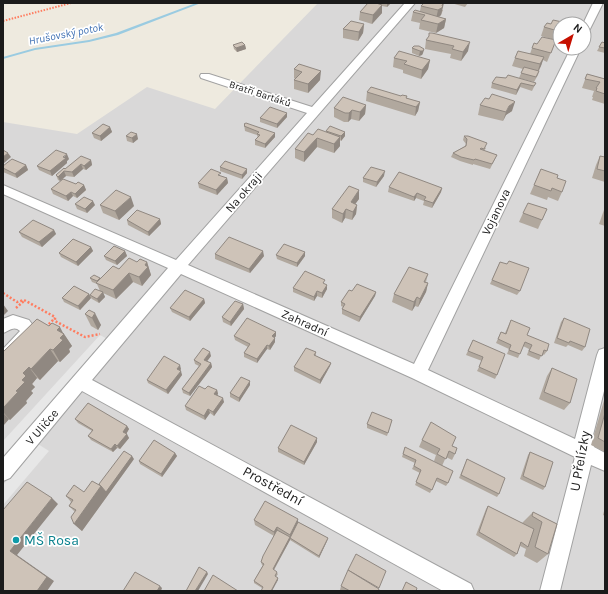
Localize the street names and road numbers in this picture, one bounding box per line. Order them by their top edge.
street label: Bratří Bartáků [228,78,292,110]
street label: Na okraji [223,169,265,215]
street label: Vojanova [479,187,513,237]
street label: Zahradní [279,306,331,340]
street label: V Uličce [23,406,61,448]
street label: U Přelízky [566,429,594,493]
street label: Prostřední [240,463,307,510]

